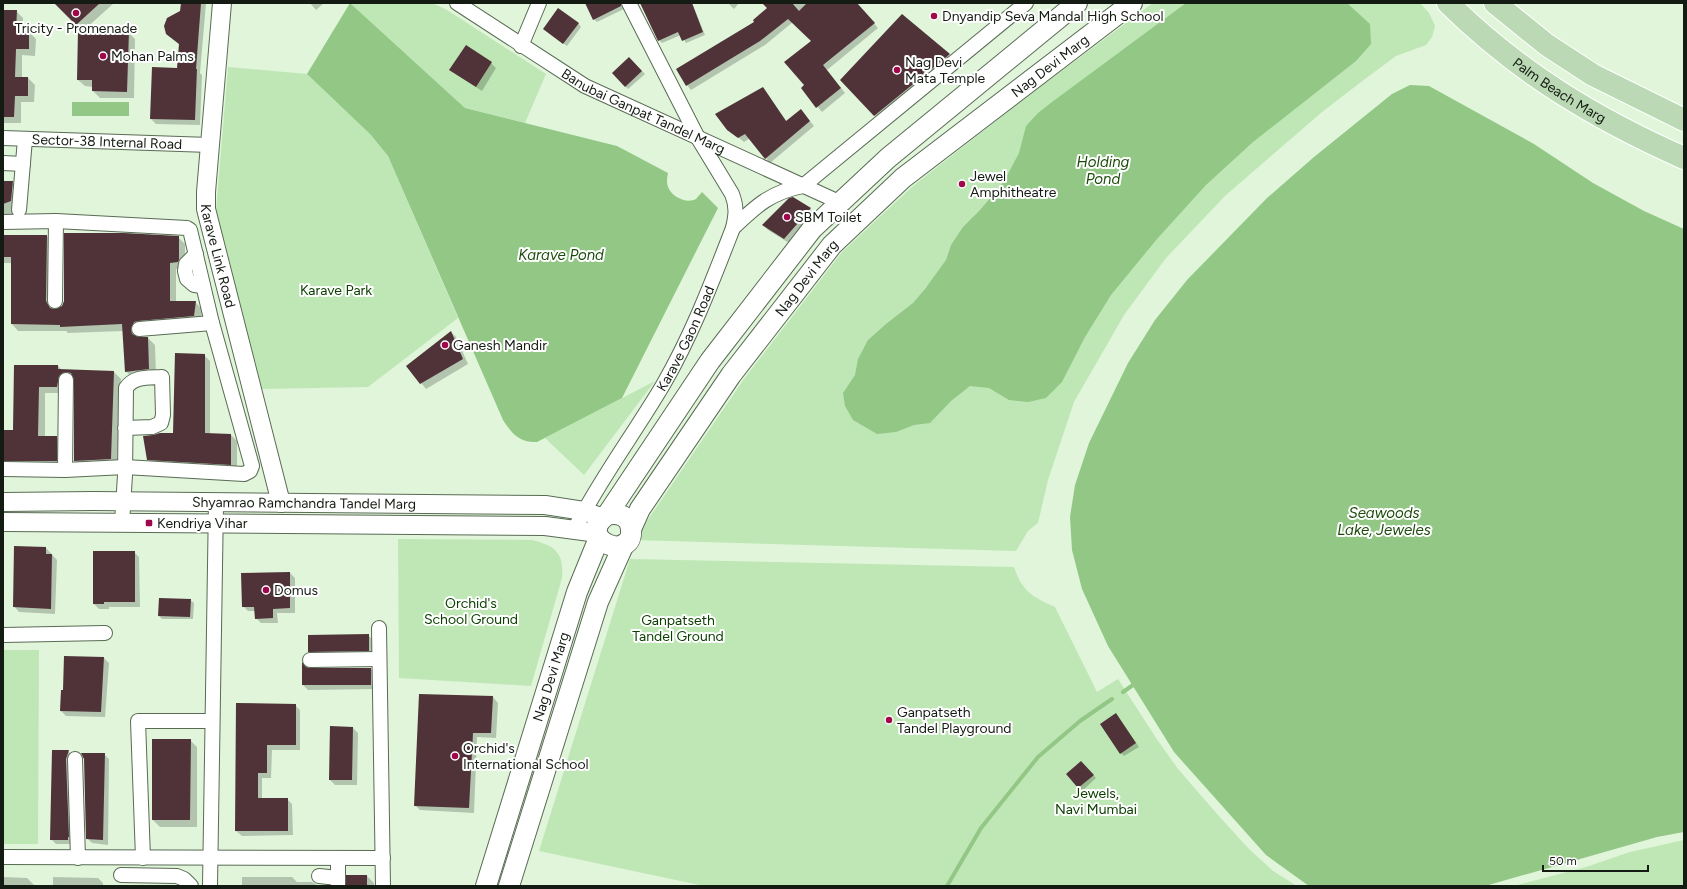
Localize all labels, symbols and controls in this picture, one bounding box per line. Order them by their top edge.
marker: Tricity - Promenade [71,8,81,18]
place label: Dnyandip Seva Mandal High School [942,8,1164,25]
marker: Dnyandip Seva Mandal High School [929,11,939,21]
place label: Tricity - Promenade [15,20,138,37]
street label: Nag Devi Marg [1008,31,1092,101]
place label: Mohan Palms [111,48,194,65]
marker: Mohan Palms [98,51,108,61]
place label: Nag Devi Mata Temple [905,54,986,87]
street label: Palm Beach Marg [1509,54,1609,127]
street label: Banubai Ganpat Tandel Marg [558,65,728,158]
marker: Nag Devi Mata Temple [892,65,902,75]
street label: Sector-38 Internal Road [31,131,182,153]
water label: Holding Pond [1077,153,1130,188]
place label: Jewel Amphitheatre [970,168,1057,201]
marker: Jewel Amphitheatre [957,179,967,189]
street label: Karave Link Road [197,204,239,310]
place label: SBM Toilet [795,209,862,226]
marker: SBM Toilet [782,212,792,222]
street label: Nag Devi Marg [772,236,842,320]
water label: Karave Pond [518,246,604,264]
park label: Karave Park [300,282,372,299]
street label: Karave Gaon Road [653,283,718,395]
place label: Ganesh Mandir [453,337,547,354]
marker: Ganesh Mandir [440,340,450,350]
street label: Shyamrao Ramchandra Tandel Marg [192,494,416,513]
water label: Seawoods Lake, Jeweles [1337,504,1431,539]
place label: Kendriya Vihar [157,515,248,532]
marker: Kendriya Vihar [144,518,154,528]
place label: Domus [274,582,318,599]
marker: Domus [261,585,271,595]
park label: Orchid's School Ground [424,595,518,628]
park label: Ganpatseth Tandel Ground [632,612,724,645]
street label: Nag Devi Marg [529,630,573,724]
place label: Ganpatseth Tandel Playground [897,704,1012,737]
marker: Ganpatseth Tandel Playground [884,715,894,725]
place label: Orchid's International School [463,740,589,773]
marker: Orchid's International School [450,751,460,761]
park label: Jewels, Navi Mumbai [1055,785,1137,818]
scale bar [1543,847,1648,873]
text: 50 m [1549,854,1577,868]

